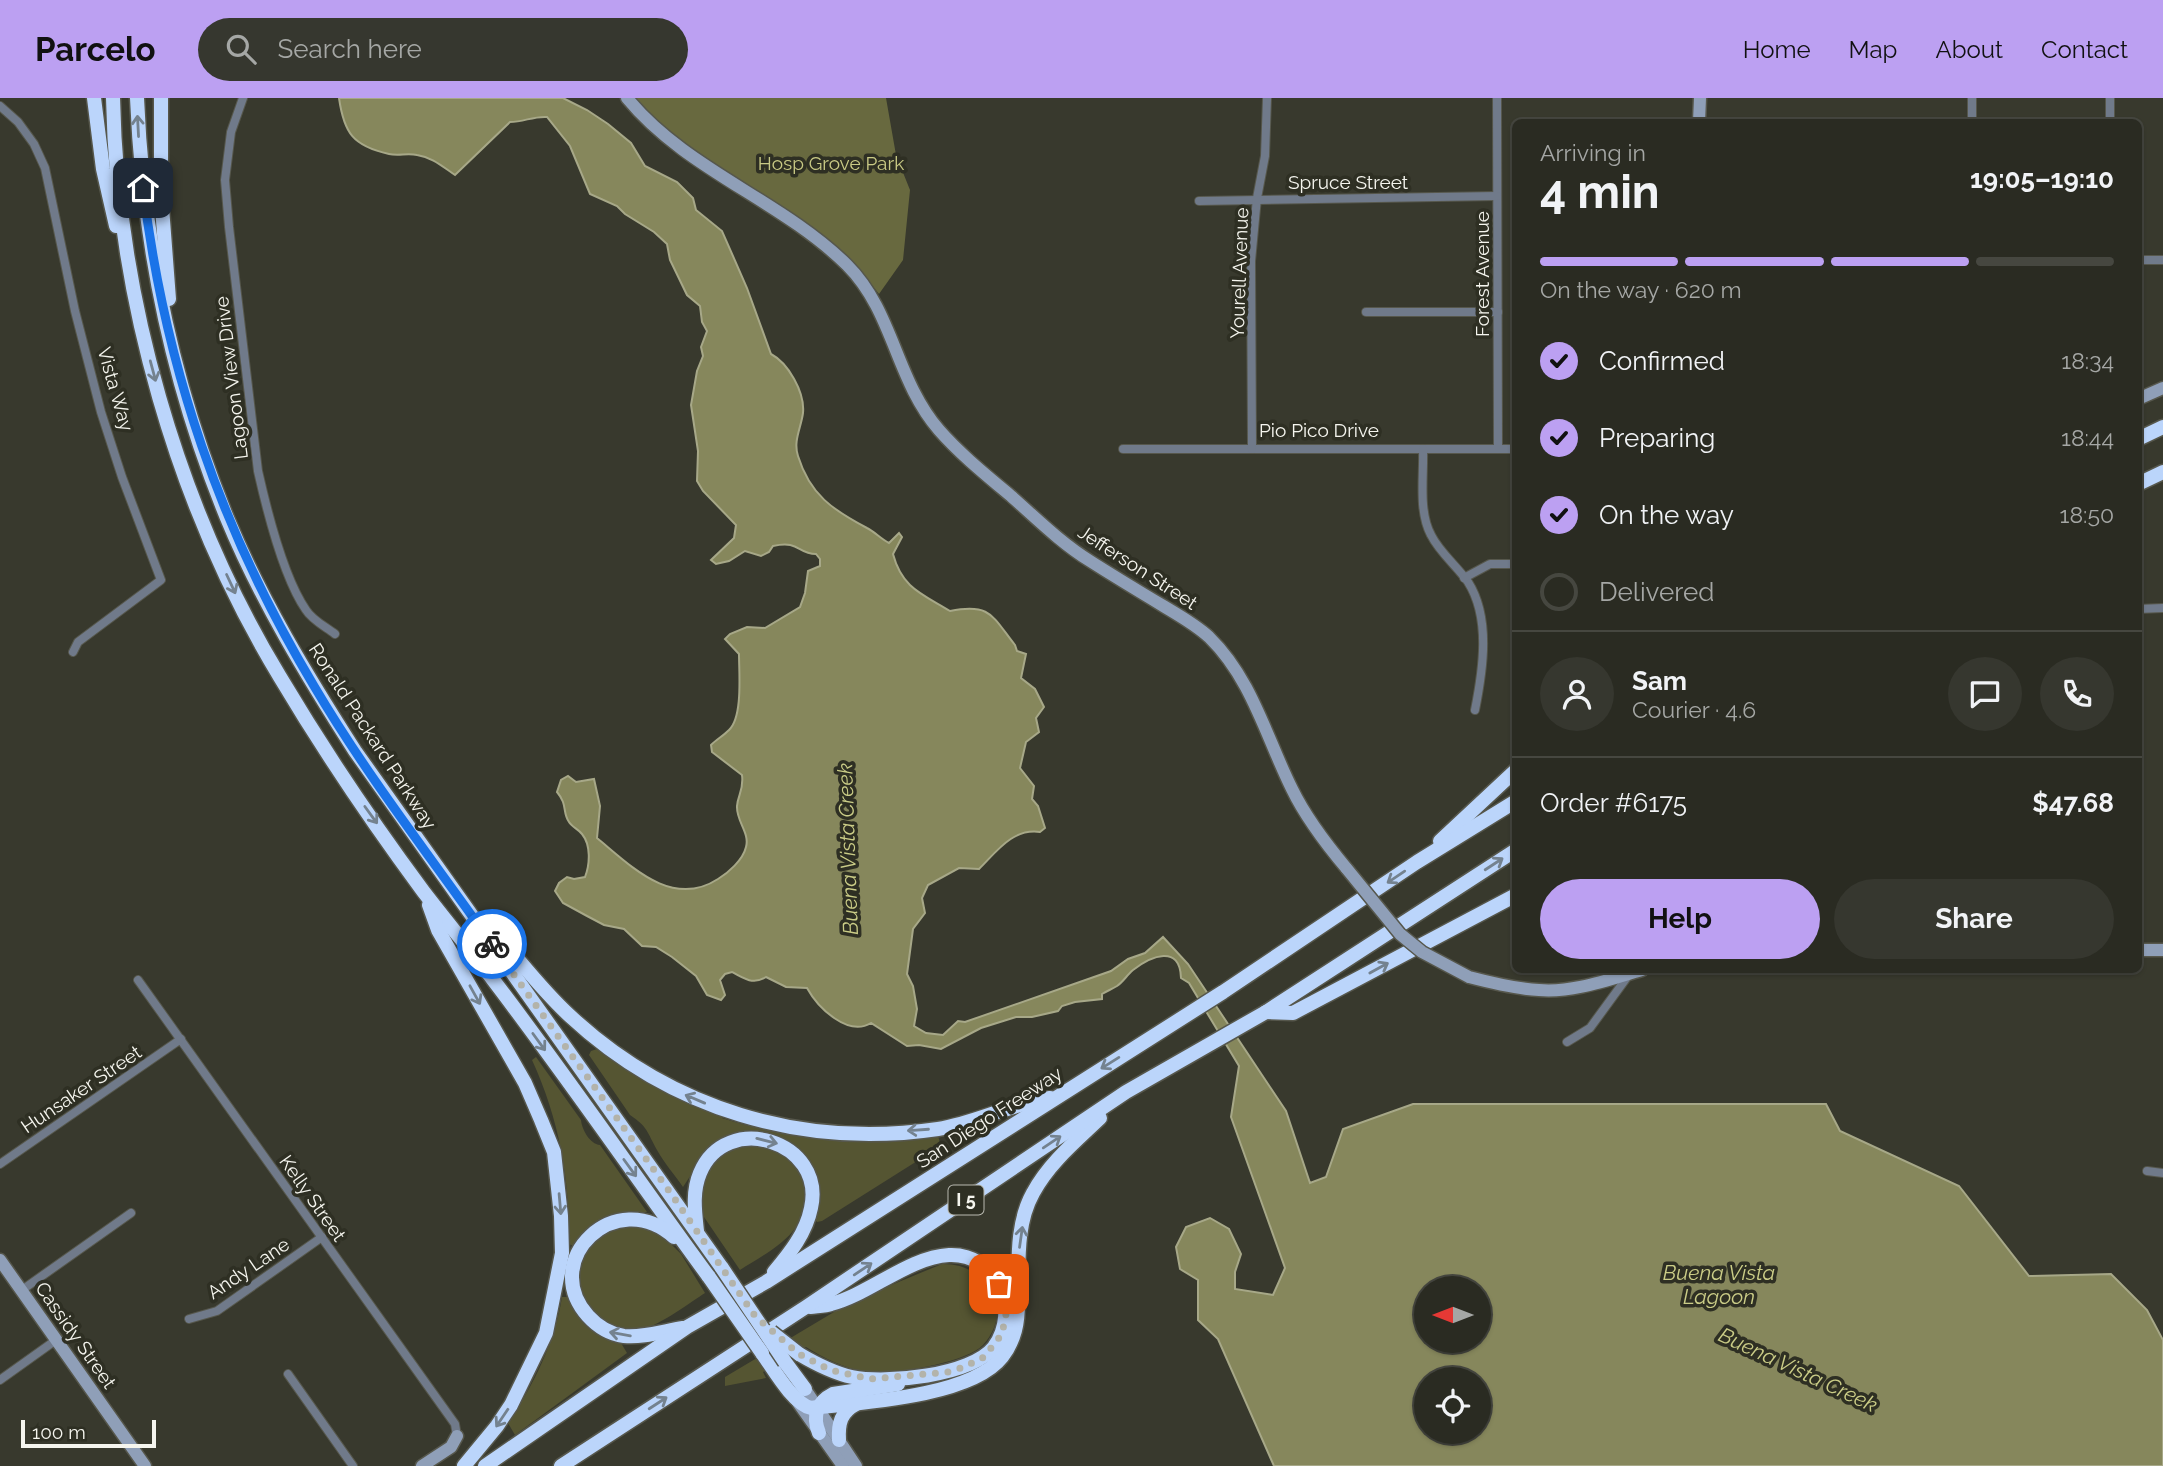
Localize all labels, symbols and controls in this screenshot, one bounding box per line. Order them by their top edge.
search box [198,18,688,81]
text: Parcelo [35,30,156,69]
icon: search [222,30,260,68]
text: Search here [278,34,422,64]
text: Home [1743,35,1811,64]
text: Map [1849,35,1897,64]
text: About [1935,35,2003,64]
text: Contact [2041,35,2128,64]
one-way arrow [132,115,145,138]
text: Arriving in [1540,139,1646,166]
park label: Hosp Grove Park [758,152,904,174]
pin [113,158,173,218]
text: 19:05–19:10 [1970,164,2114,194]
text: 4 min [1540,165,1660,219]
icon: home [124,169,162,207]
street label: Spruce Street [1288,171,1409,193]
street label: Yourell Avenue [1226,207,1252,339]
street label: Forest Avenue [1471,211,1493,337]
text: On the way · 620 m [1540,276,1742,303]
street label: Lagoon View Drive [210,295,252,461]
icon: check [1540,342,1578,380]
street label: Vista Way [94,344,138,434]
text: Confirmed [1599,346,1725,376]
text: 18:34 [2061,347,2114,374]
one-way arrow [147,359,160,382]
street label: Pio Pico Drive [1259,419,1379,441]
icon: check [1540,419,1578,457]
text: Preparing [1599,423,1715,453]
text: 18:44 [2061,424,2114,451]
icon: check [1540,496,1578,534]
text: On the way [1599,500,1734,530]
text: 18:50 [2060,501,2114,528]
street label: Jefferson Street [1074,520,1202,614]
one-way arrow [225,573,238,595]
text: Delivered [1599,577,1714,607]
street label: Ronald Packard Parkway [305,639,441,833]
button: person [1540,657,1614,731]
button: chat [1948,657,2022,731]
button: phone [2040,657,2114,731]
text: Sam [1632,666,1687,696]
text: Courier · 4.6 [1632,696,1756,723]
water label: Buena Vista Creek [832,763,863,935]
text: Order #6175 [1540,788,1687,818]
text: $47.68 [2032,788,2114,818]
one-way arrow [363,806,378,825]
one-way arrow [1484,857,1503,871]
one-way arrow [1386,870,1406,884]
button: Help [1540,879,1820,959]
button: Share [1834,879,2114,959]
courier [457,909,527,979]
icon: bike [473,925,511,963]
one-way arrow [1368,961,1389,974]
one-way arrow [468,985,482,1005]
one-way arrow [532,1032,546,1051]
street label: Hunsaker Street [17,1040,146,1137]
one-way arrow [1101,1055,1120,1070]
street label: San Diego Freeway [912,1062,1066,1172]
one-way arrow [685,1092,706,1105]
one-way arrow [907,1124,929,1137]
one-way arrow [755,1135,777,1148]
one-way arrow [1042,1135,1061,1149]
street label: Kelly Street [275,1151,351,1246]
one-way arrow [623,1158,637,1177]
road number: I 5 [948,1185,984,1214]
one-way arrow [554,1192,567,1214]
one-way arrow [1014,1226,1027,1249]
street label: Andy Lane [203,1233,293,1303]
pin [969,1254,1029,1314]
water label: Buena Vista Lagoon [1663,1260,1775,1309]
one-way arrow [853,1262,872,1276]
icon: bag [980,1265,1018,1303]
north arrow [1414,1276,1491,1353]
map controls [1414,1276,1491,1444]
street label: Cassidy Street [31,1277,121,1393]
water label: Buena Vista Creek [1715,1322,1881,1417]
one-way arrow [609,1327,632,1340]
button: locate [1414,1367,1491,1444]
one-way arrow [648,1396,667,1410]
one-way arrow [495,1408,509,1428]
scale bar [21,1417,156,1449]
text: 100 m [32,1421,86,1443]

